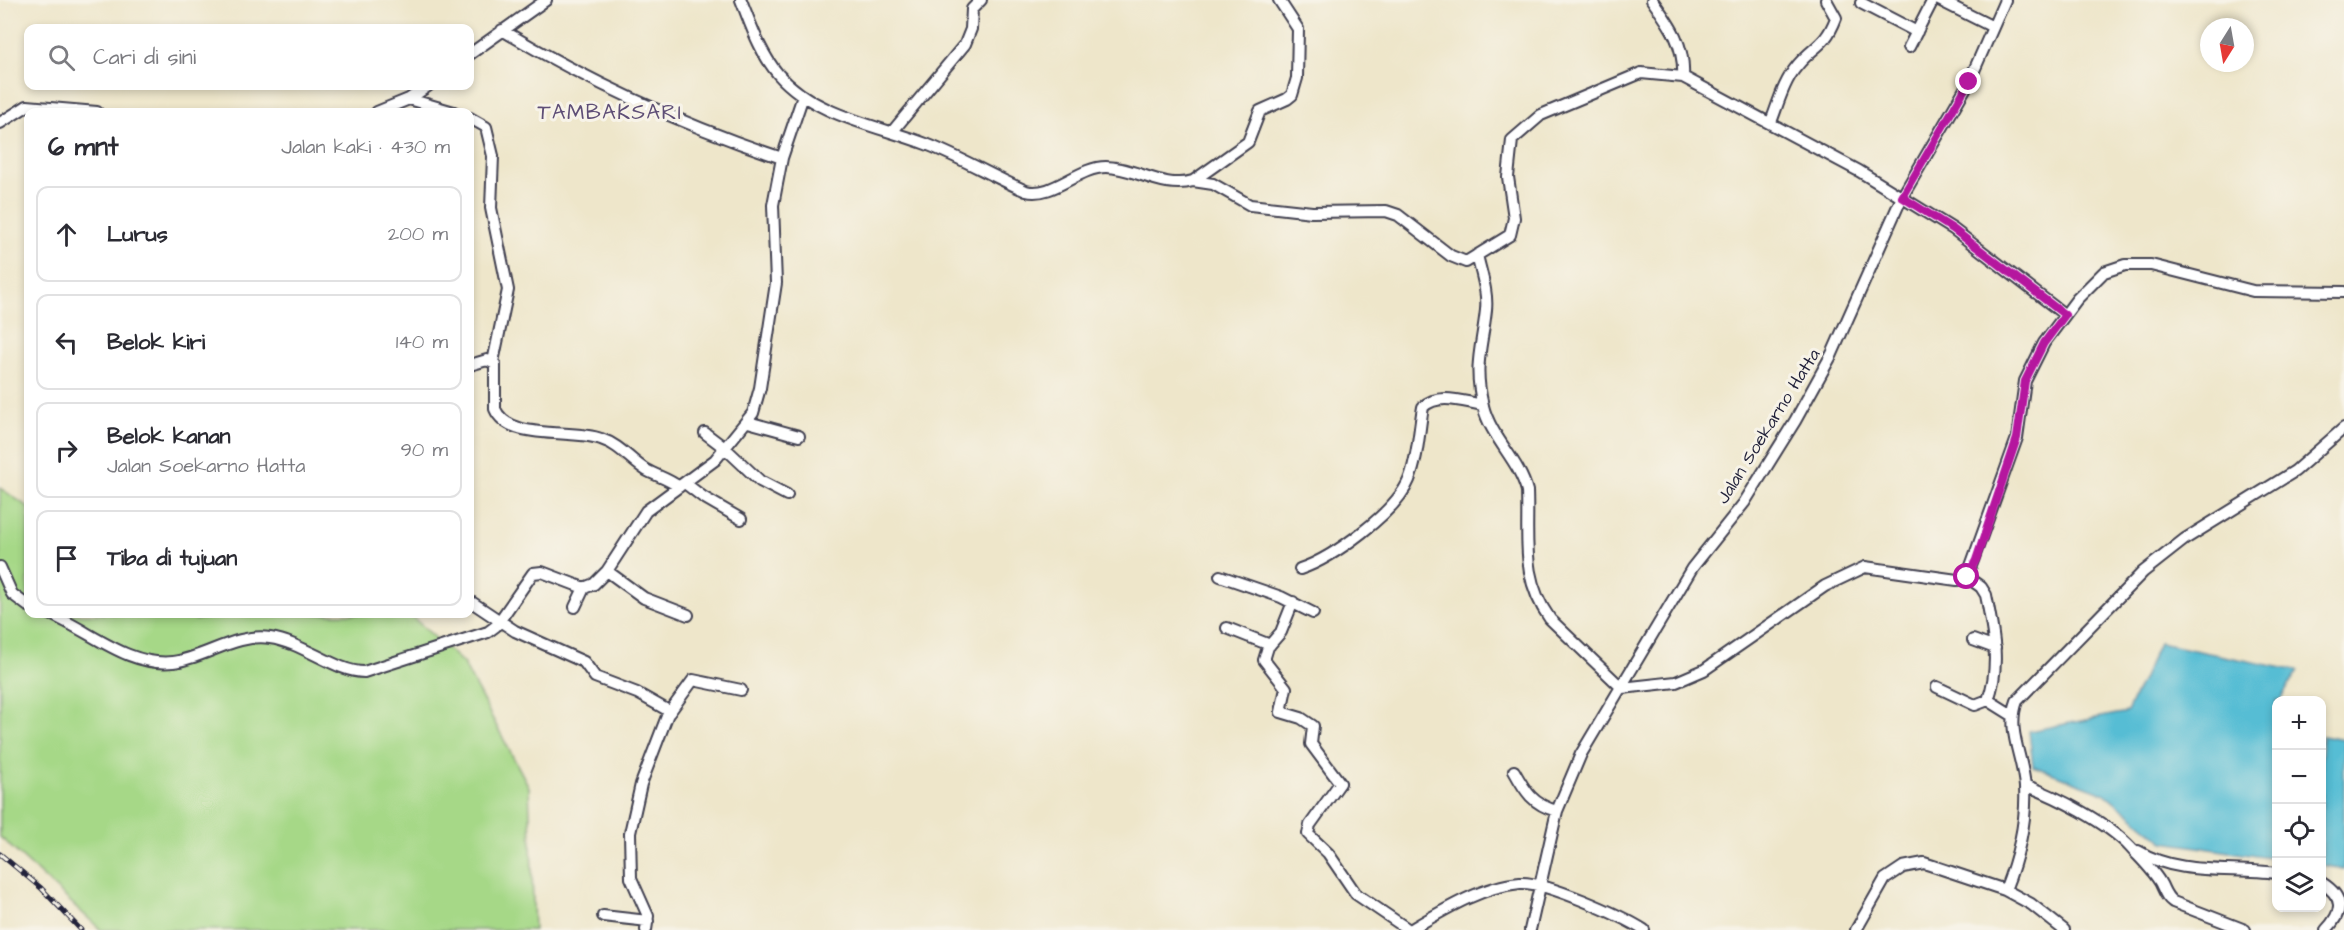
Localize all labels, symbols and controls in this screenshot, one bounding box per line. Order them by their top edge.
north arrow [2200,18,2254,72]
search box [24,24,474,90]
icon: search [45,41,78,74]
text: Cari di sini [93,42,196,73]
route end [1955,68,1981,94]
district label: TAMBAKSARI [537,98,683,127]
text: 6 mnt [48,129,118,165]
text: Jalan kaki · 430 m [281,133,450,161]
icon: ahead [50,218,83,251]
text: Lurus [107,219,168,250]
text: 200 m [388,220,448,248]
icon: left [50,326,83,359]
text: Belok kiri [107,327,205,358]
text: 140 m [396,328,448,356]
street label: Jalan Soekarno Hatta [1711,344,1826,509]
text: Belok kanan [107,421,231,452]
icon: right [50,434,83,467]
text: 90 m [400,436,448,464]
text: Jalan Soekarno Hatta [107,452,305,480]
icon: arrive [50,542,83,575]
text: Tiba di tujuan [107,543,237,574]
route start [1953,563,1979,589]
map controls [2272,696,2326,912]
button: + [2272,696,2326,750]
button: − [2272,750,2326,804]
button: locate [2272,804,2326,858]
button: layers [2272,858,2326,912]

